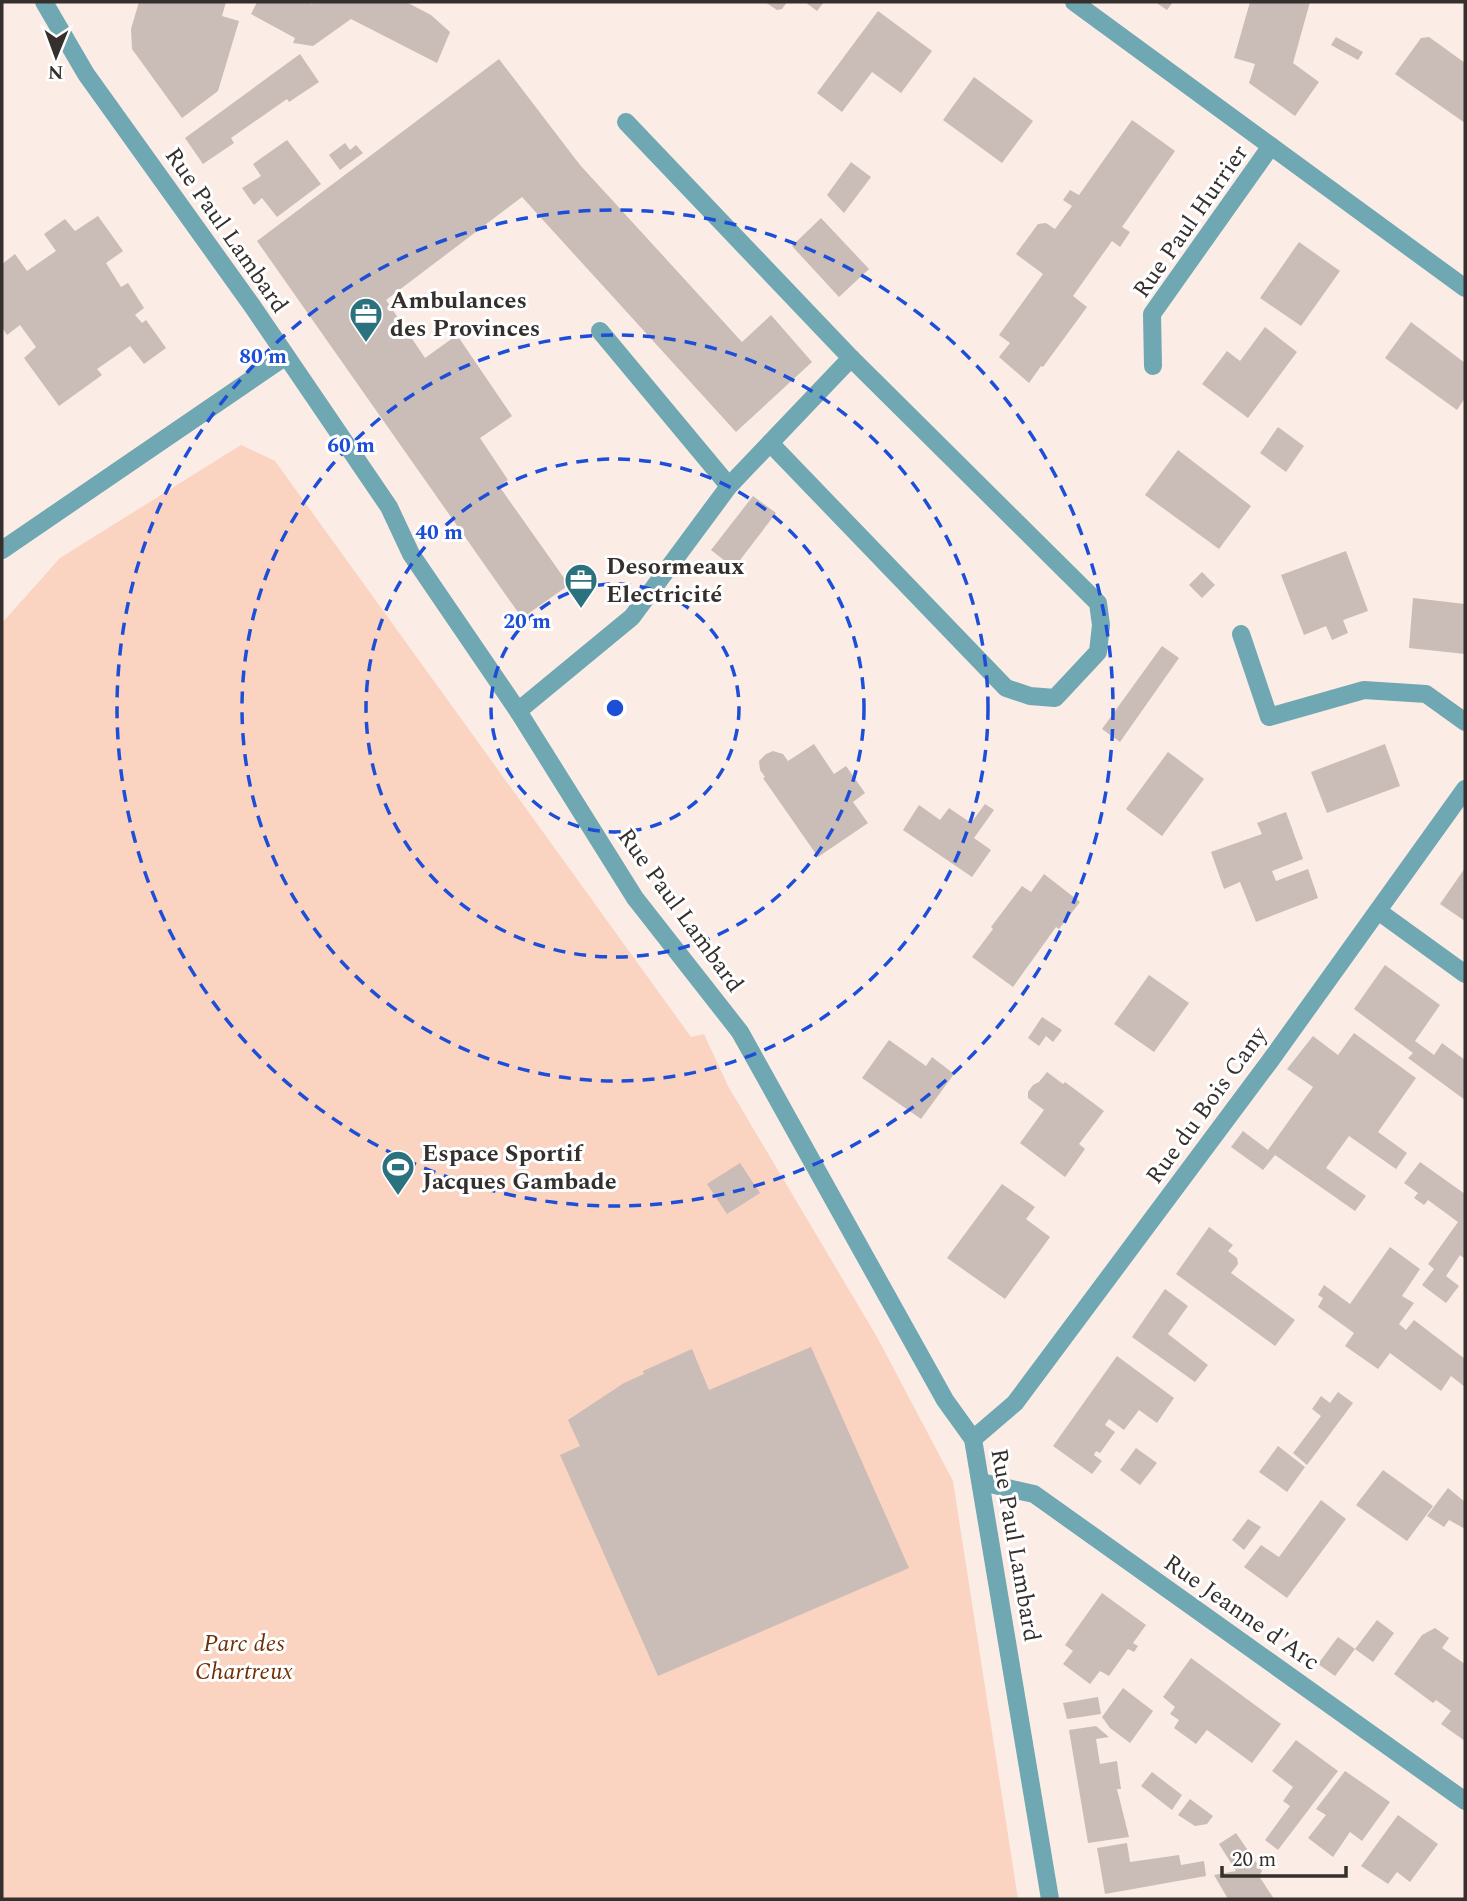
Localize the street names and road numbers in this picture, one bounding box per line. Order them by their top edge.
street label: Rue Paul Hurrier [1124,137,1257,306]
street label: Rue Paul Lambard [155,140,297,321]
street label: Rue Paul Lambard [608,821,752,1000]
street label: Rue du Bois Cany [1137,1018,1277,1192]
street label: Rue Paul Lambard [980,1446,1050,1645]
street label: Rue Jeanne d'Arc [1156,1546,1327,1680]

